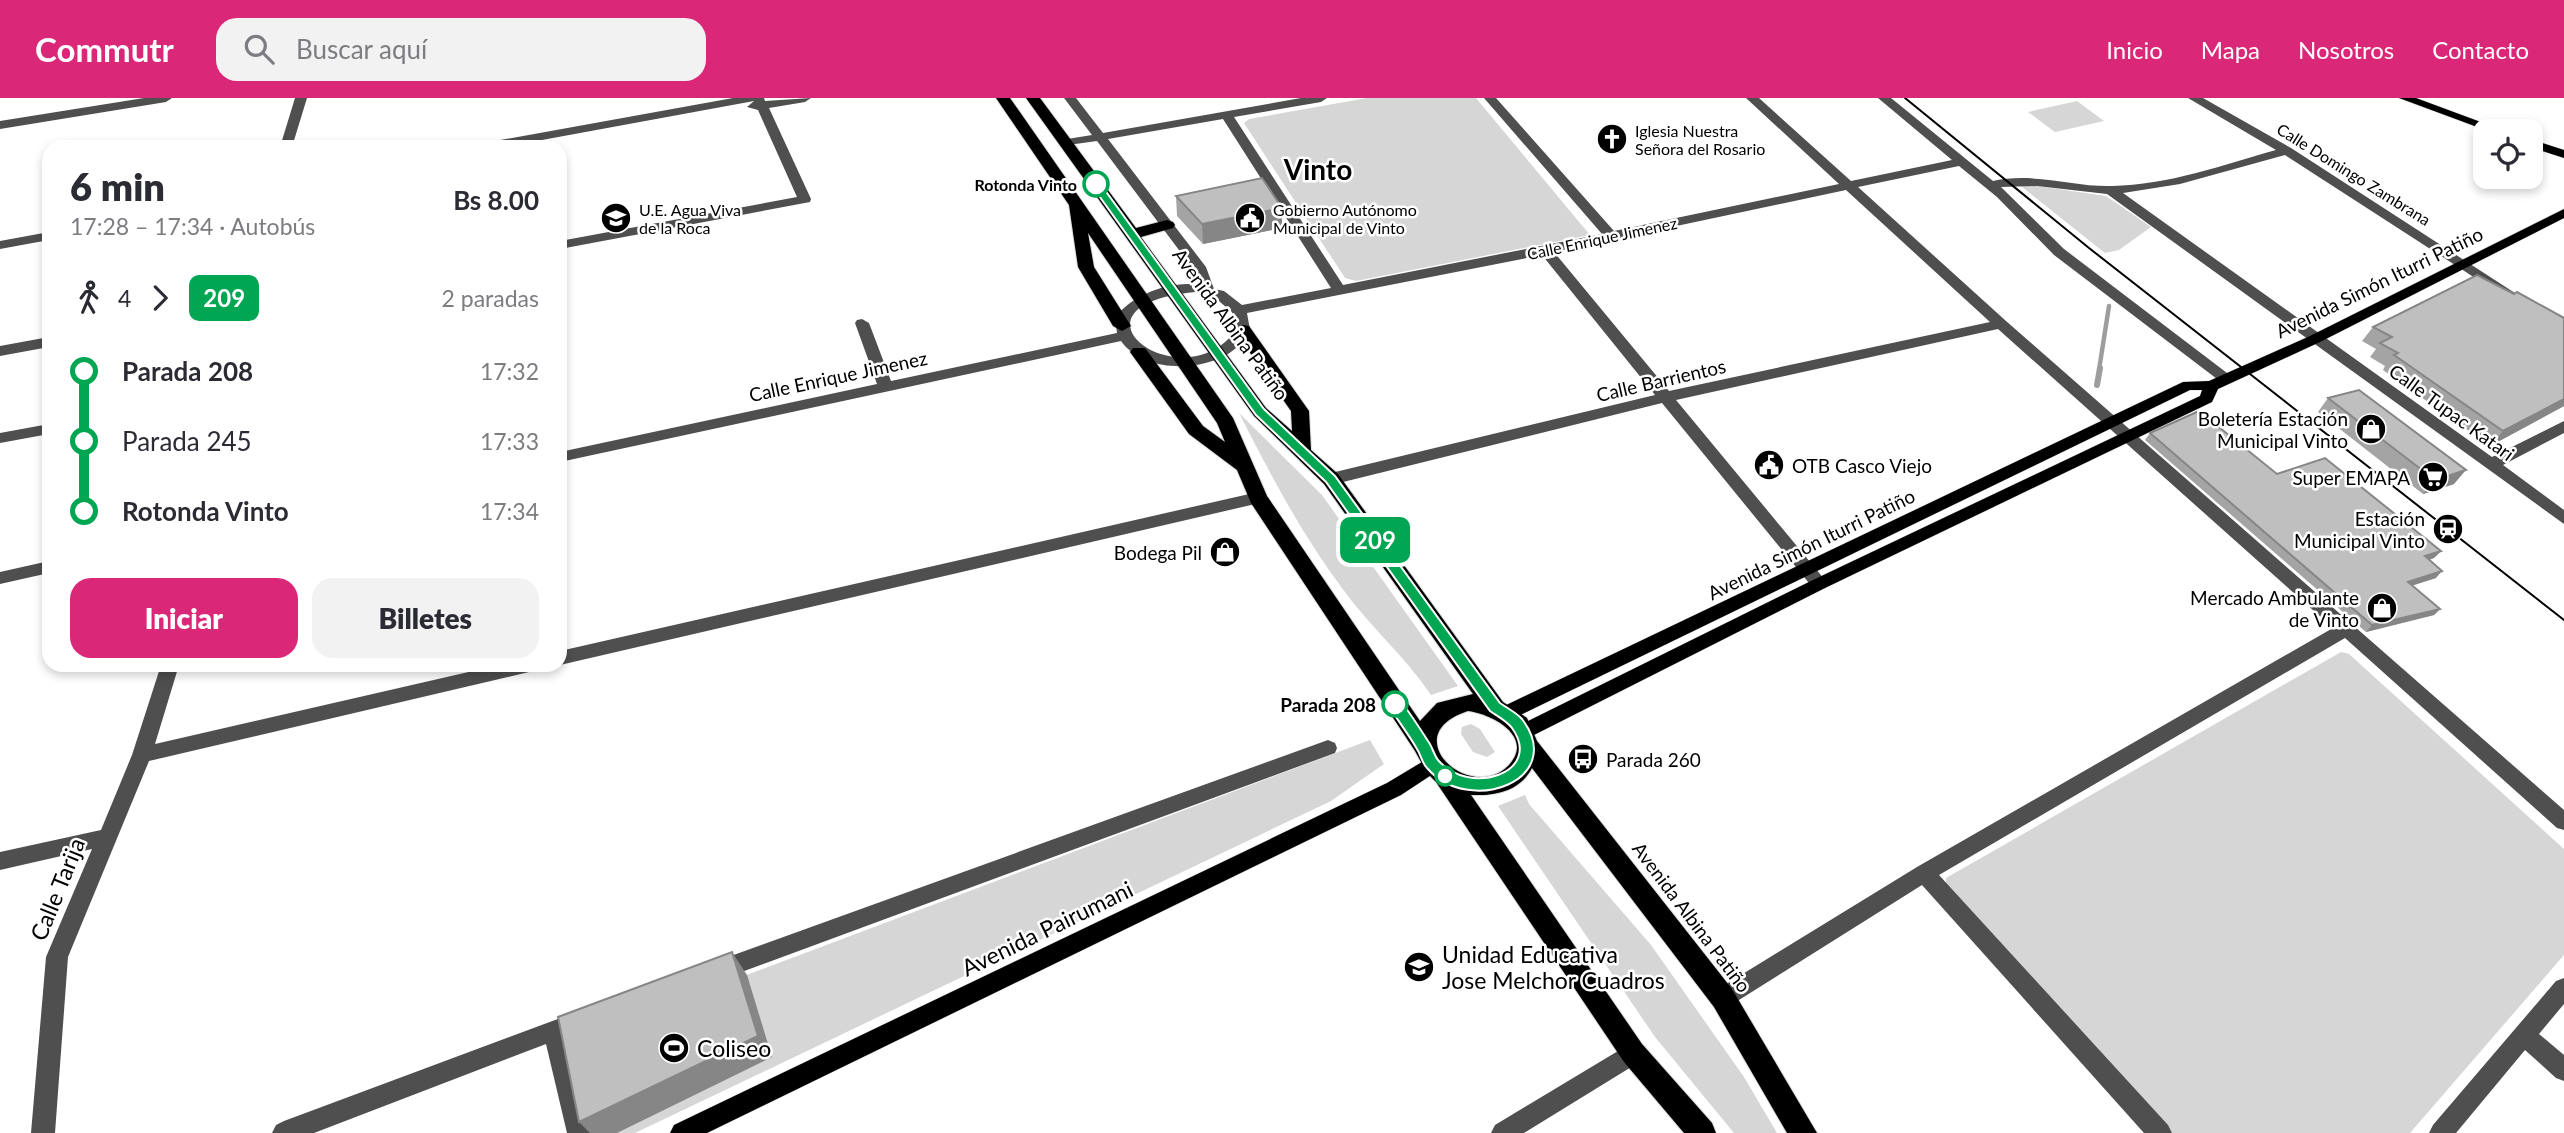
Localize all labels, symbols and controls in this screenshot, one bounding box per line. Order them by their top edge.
search box [216,18,706,81]
text: Commutr [35,29,174,69]
icon: search [240,30,278,68]
text: Buscar aquí [296,33,427,65]
text: Inicio [2106,35,2163,64]
text: Mapa [2201,35,2260,64]
text: Nosotros [2298,35,2394,64]
text: Contacto [2432,35,2529,64]
street label: Calle Domingo Zambrana [2274,119,2434,229]
map controls [2473,119,2543,189]
button: locate [2473,119,2543,189]
place label: Iglesia Nuestra Señora del Rosario [1635,121,1765,158]
church icon: Iglesia Nuestra Señora del Rosario [1595,122,1629,156]
district label: Vinto [1283,152,1352,186]
text: 6 min [70,163,165,209]
marker: Rotonda Vinto [1083,171,1109,197]
place label: Rotonda Vinto [974,175,1077,194]
text: Bs 8.00 [453,184,539,216]
place label: U.E. Agua Viva de la Roca [639,200,741,237]
place label: Gobierno Autónomo Municipal de Vinto [1273,200,1417,237]
school or university icon: U.E. Agua Viva de la Roca [599,201,633,235]
public building icon: Gobierno Autónomo Municipal de Vinto [1233,201,1267,235]
text: 17:28 – 17:34 · Autobús [70,212,315,240]
street label: Calle Enrique Jimenez [1525,213,1679,263]
street label: Avenida Simón Iturri Patiño [2272,222,2486,342]
street label: Avenida Albina Patiño [1168,244,1294,404]
icon: walk [70,279,108,317]
icon: forward [141,279,179,317]
text: 209 [203,283,245,312]
text: 4 [118,284,131,312]
text: 2 paradas [442,284,539,312]
street label: Calle Enrique Jimenez [747,346,929,406]
street label: Calle Barrientos [1594,354,1728,406]
text: Parada 208 [122,355,253,387]
text: 17:32 [480,357,539,385]
street label: Calle Tupac Katari [2385,359,2519,465]
place label: Boletería Estación Municipal Vinto [2198,407,2348,452]
shop icon: Boletería Estación Municipal Vinto [2354,412,2388,446]
text: Parada 245 [122,425,252,457]
text: 17:33 [480,427,539,455]
public building icon: OTB Casco Viejo [1752,448,1786,482]
place label: OTB Casco Viejo [1792,454,1932,477]
supermarket icon: Super EMAPA [2416,460,2450,494]
place label: Super EMAPA [2292,466,2410,489]
street label: Avenida Simón Iturri Patiño [1704,484,1918,604]
text: Rotonda Vinto [122,495,289,527]
text: 17:34 [480,497,539,525]
place label: Estación Municipal Vinto [2294,507,2425,552]
station icon: Estación Municipal Vinto [2431,512,2465,546]
line badge: 209 [1335,517,1415,563]
text: 209 [1354,525,1396,554]
shop icon: Bodega Pil [1208,535,1242,569]
place label: Bodega Pil [1114,541,1202,564]
button: Iniciar [70,578,298,658]
button: Billetes [312,578,539,658]
place label: Mercado Ambulante de Vinto [2190,586,2359,631]
shop icon: Mercado Ambulante de Vinto [2365,591,2399,625]
marker: Parada 208 [1382,691,1408,717]
place label: Parada 208 [1280,693,1376,716]
bus stop icon: Parada 260 [1566,742,1600,776]
place label: Parada 260 [1606,748,1701,771]
unlabelled marker [1435,766,1455,786]
street label: Calle Tarija [24,834,90,944]
street label: Avenida Albina Patiño [1628,837,1756,997]
street label: Avenida Pairumani [957,874,1137,982]
place label: Unidad Educativa Jose Melchor Cuadros [1442,940,1665,994]
school or university icon: Unidad Educativa Jose Melchor Cuadros [1402,950,1436,984]
sports icon: Coliseo [657,1031,691,1065]
place label: Coliseo [697,1034,771,1062]

